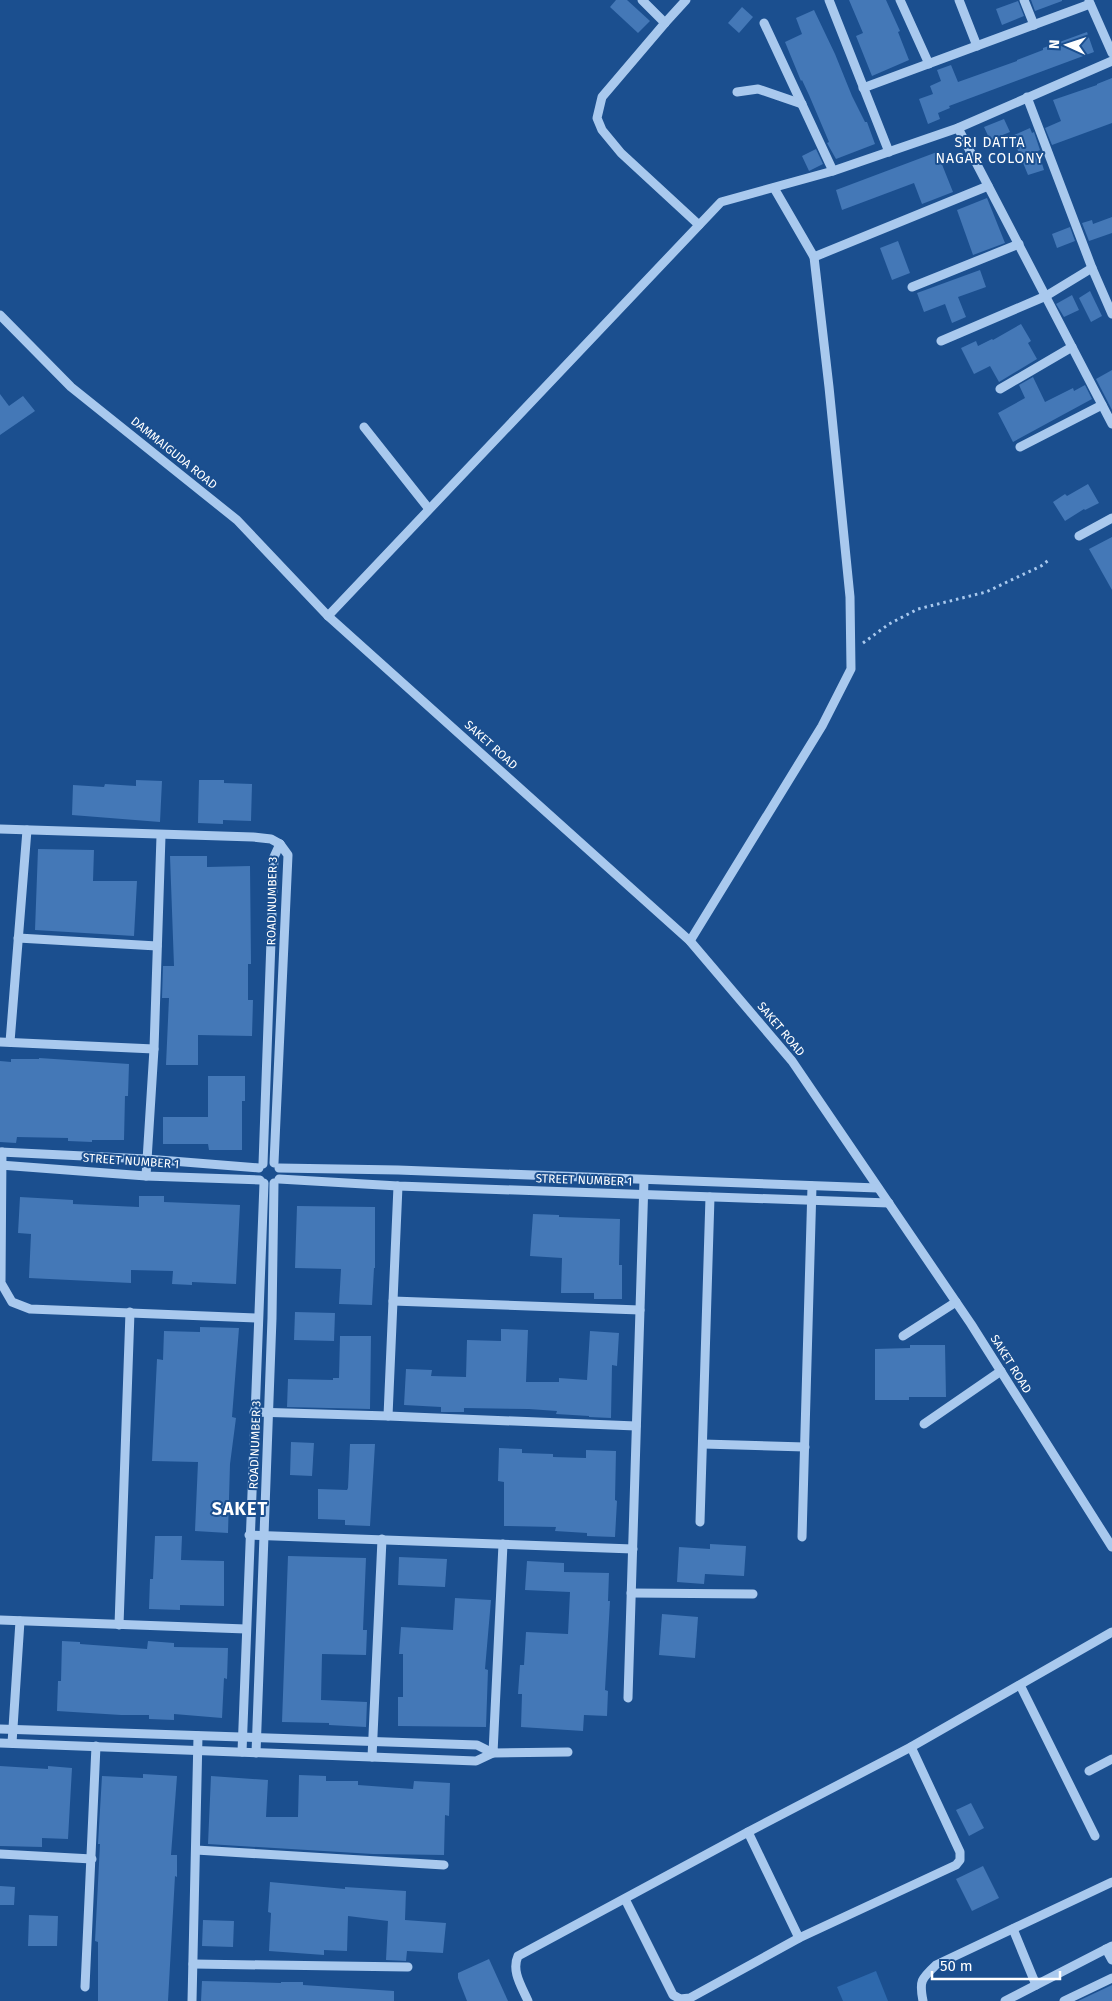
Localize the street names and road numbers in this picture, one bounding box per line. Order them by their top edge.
street label: DAMMAIGUDA ROAD [128,414,220,492]
street label: SAKET ROAD [462,718,520,773]
street label: ROAD NUMBER 3 [264,857,280,945]
street label: SAKET ROAD [754,999,808,1059]
street label: STREET NUMBER 1 [82,1151,180,1171]
street label: STREET NUMBER 1 [535,1171,633,1189]
street label: SAKET ROAD [988,1332,1035,1396]
street label: ROAD NUMBER 3 [246,1400,264,1490]

